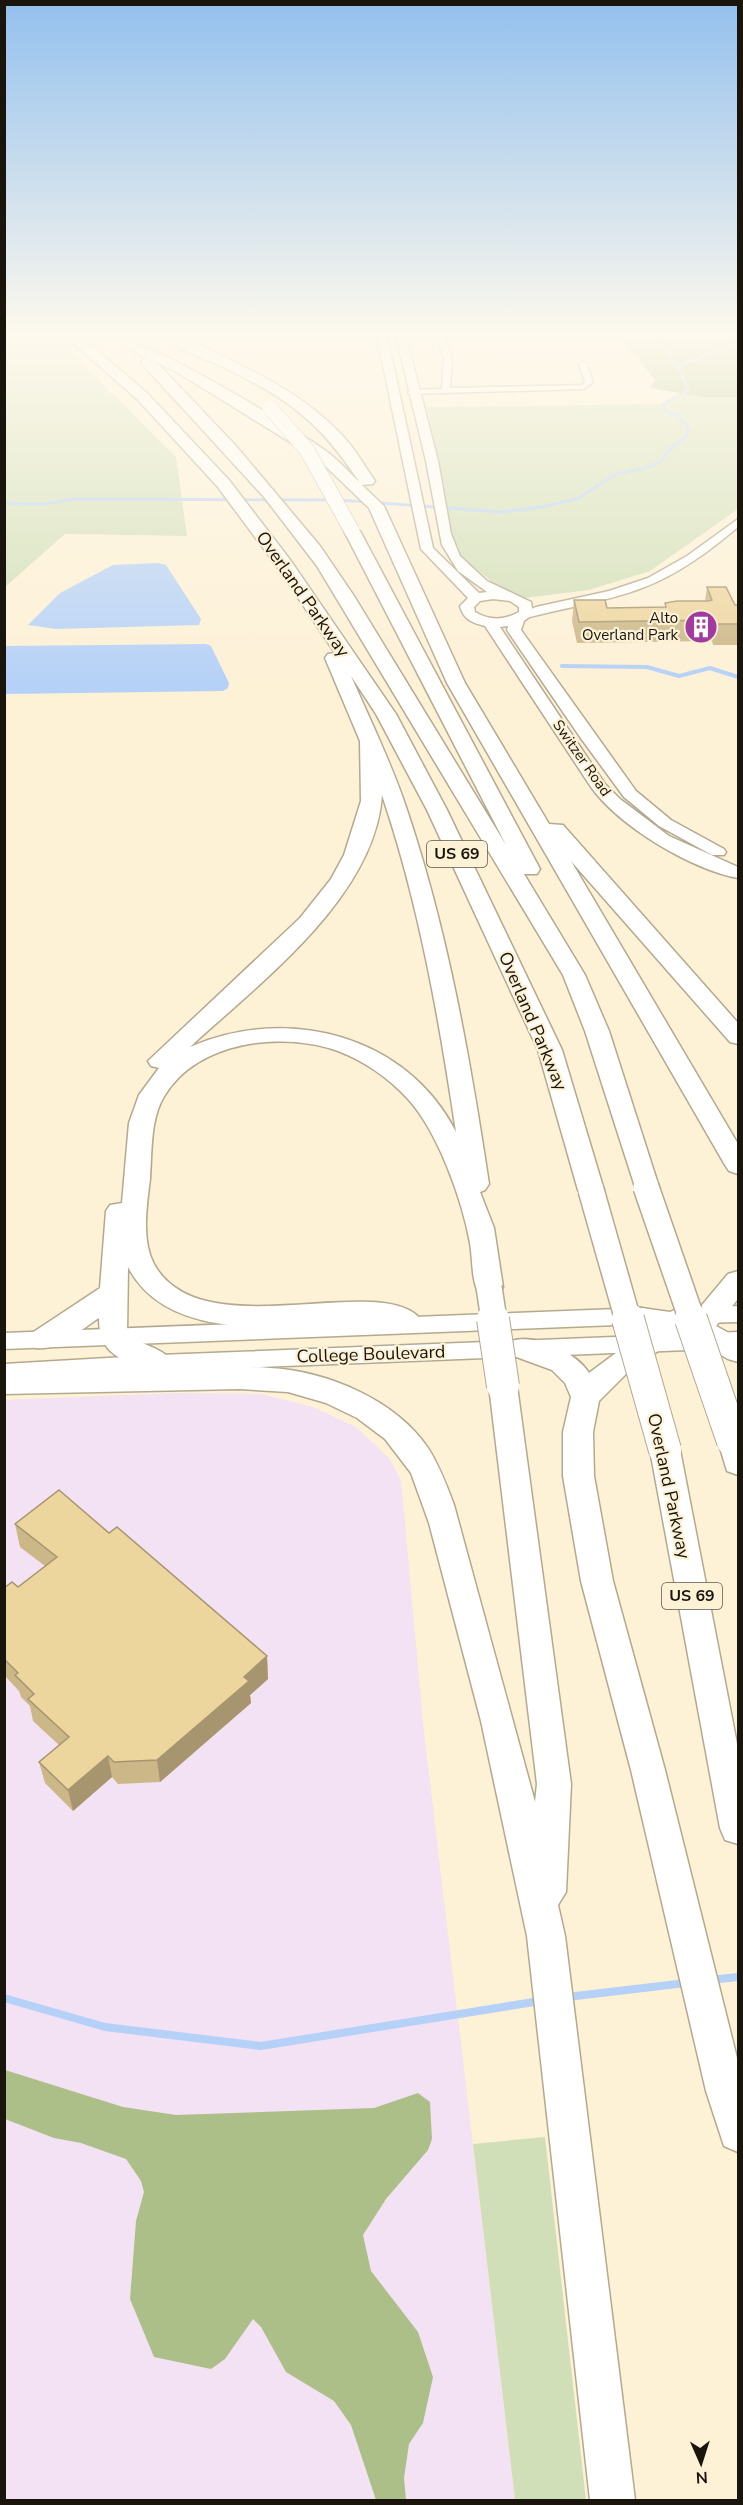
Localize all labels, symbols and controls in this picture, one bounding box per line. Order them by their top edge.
street label: Overland Parkway [251,526,356,662]
place label: Alto Overland Park [582,608,678,645]
building icon: Alto Overland Park [683,609,719,645]
street label: Switzer Road [548,716,616,800]
road number: US 69 [427,841,487,867]
street label: Overland Parkway [493,948,573,1095]
street label: College Boulevard [296,1339,446,1369]
street label: Overland Parkway [642,1411,696,1562]
road number: US 69 [662,1583,722,1609]
north arrow [671,2433,731,2493]
text: N [695,2466,708,2488]

